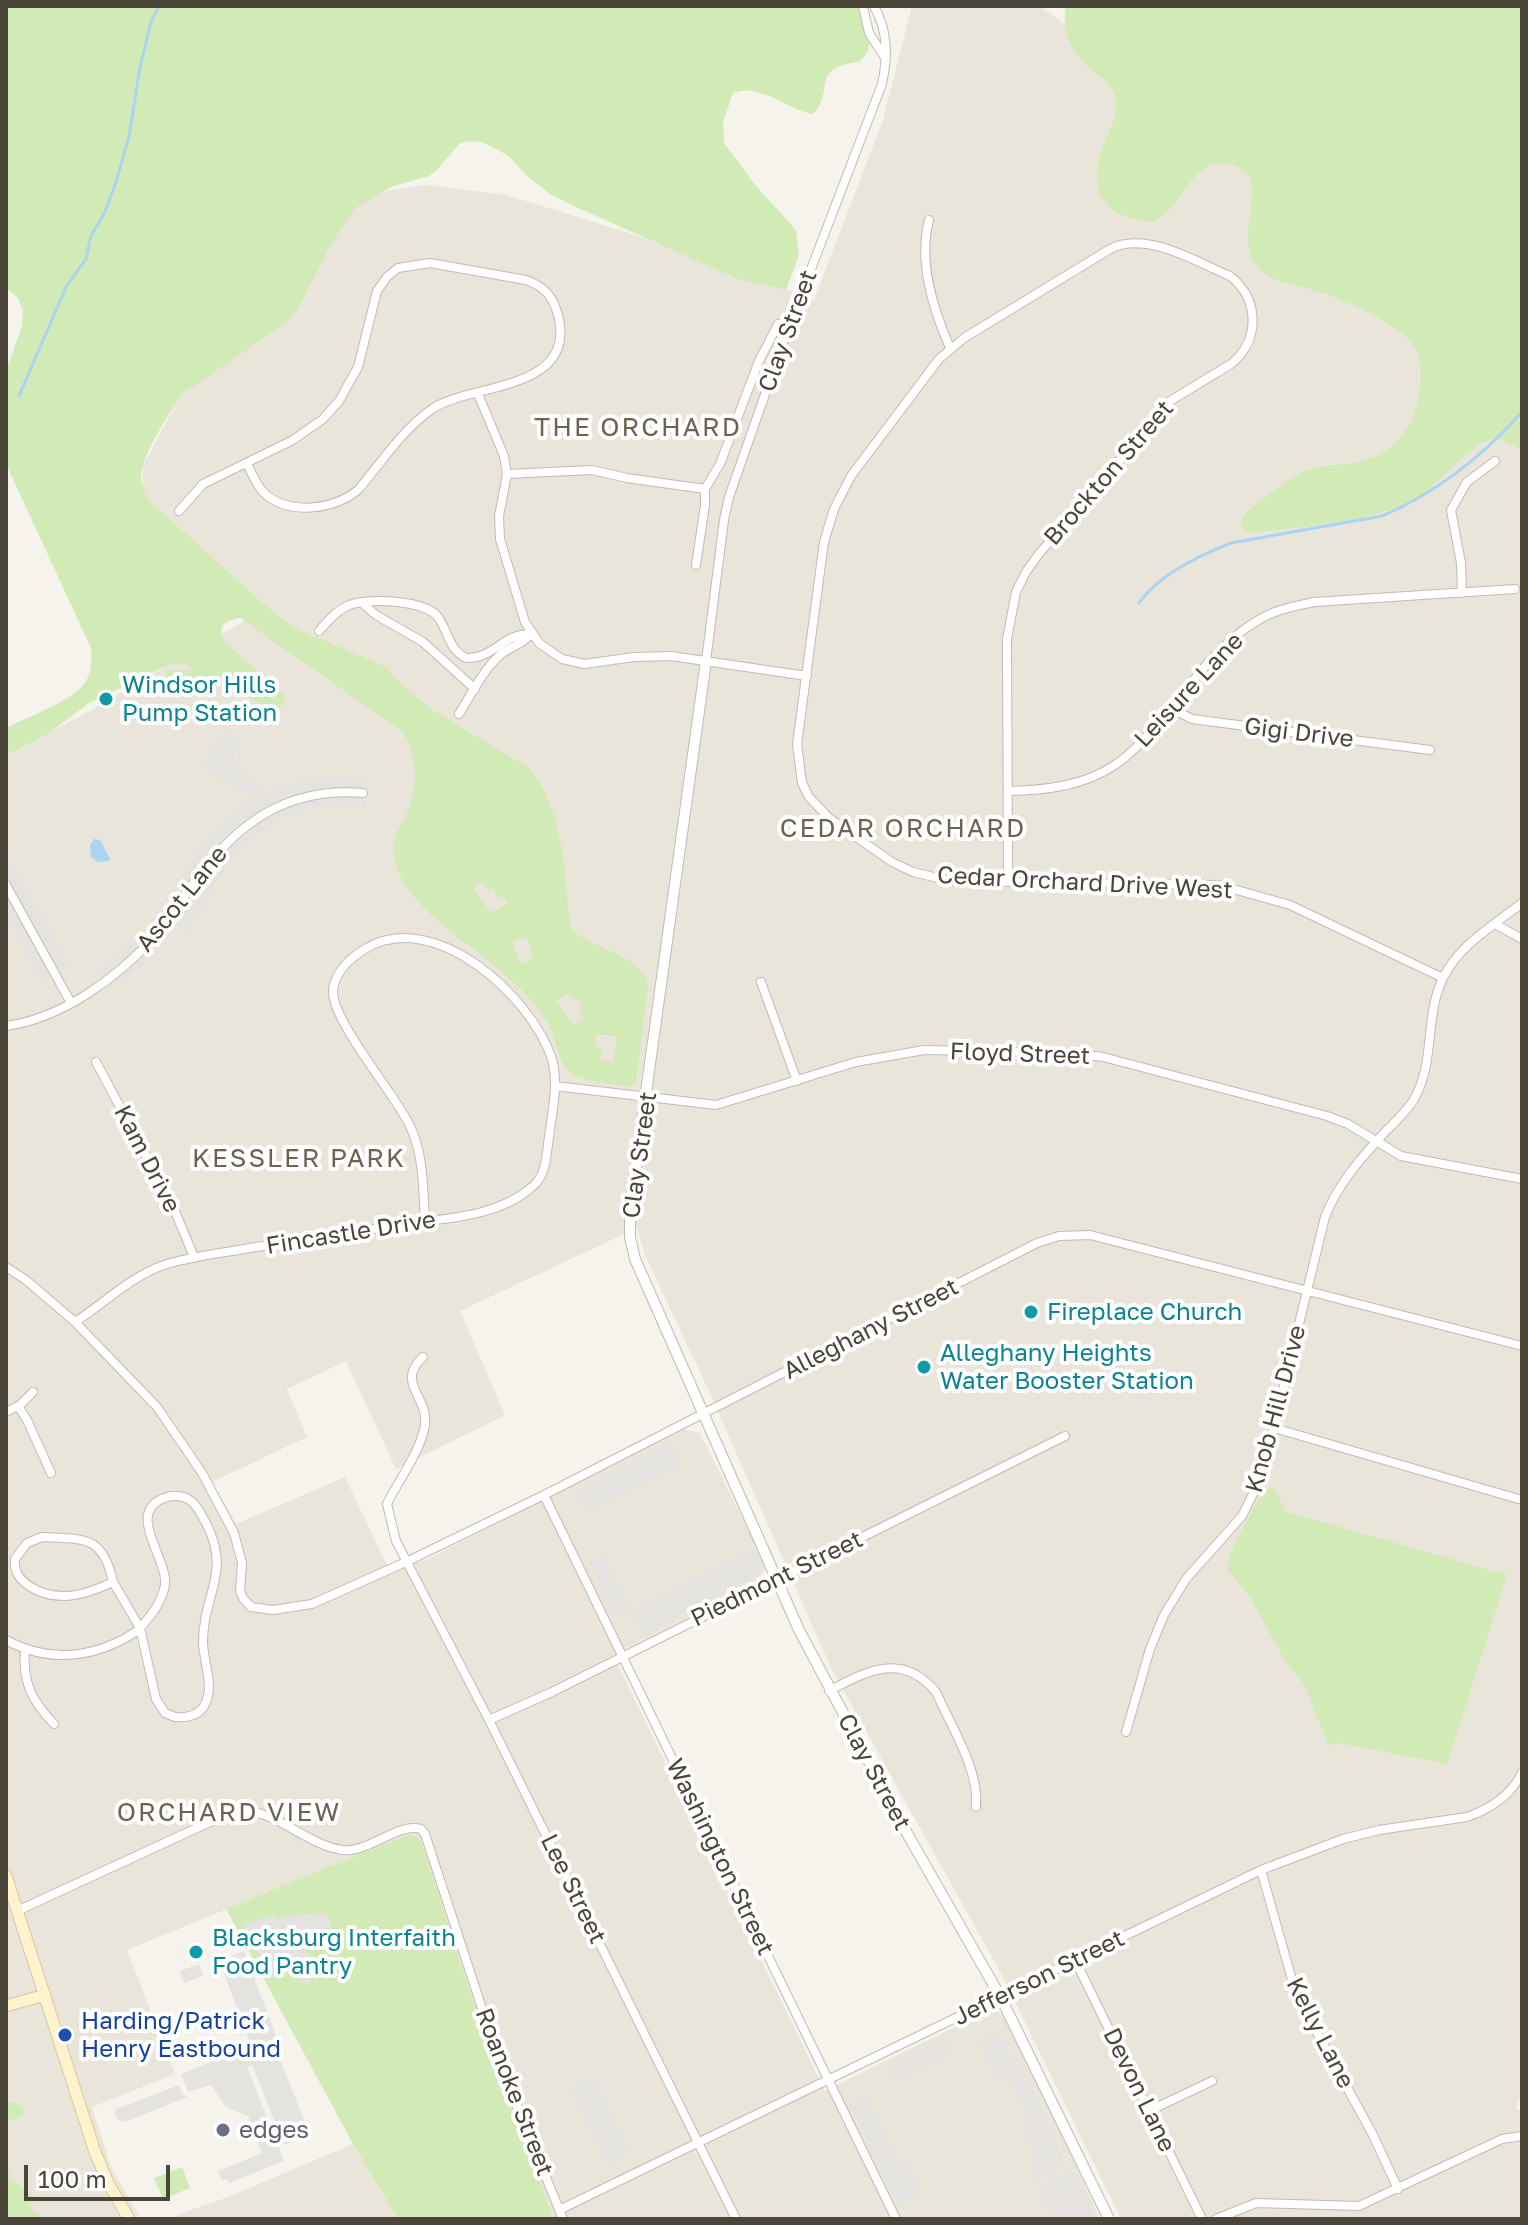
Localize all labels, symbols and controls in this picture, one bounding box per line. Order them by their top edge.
street label: Clay Street [753,266,823,396]
street label: Brockton Street [1038,395,1180,551]
district label: THE ORCHARD [534,412,742,444]
street label: Leisure Lane [1129,627,1249,753]
place label: Windsor Hills Pump Station [122,671,277,727]
marker: Windsor Hills Pump Station [97,690,115,708]
street label: Gigi Drive [1243,712,1355,754]
district label: CEDAR ORCHARD [780,813,1026,845]
street label: Ascot Lane [131,840,233,958]
street label: Cedar Orchard Drive West [937,861,1233,905]
street label: Floyd Street [949,1037,1091,1071]
street label: Clay Street [617,1090,663,1220]
street label: Kam Drive [108,1101,186,1217]
district label: KESSLER PARK [192,1143,406,1175]
street label: Fincastle Drive [264,1205,438,1261]
street label: Alleghany Street [779,1272,963,1386]
place label: Fireplace Church [1047,1298,1242,1326]
marker: Fireplace Church [1022,1303,1040,1321]
street label: Knob Hill Drive [1240,1322,1312,1496]
place label: Alleghany Heights Water Booster Station [940,1339,1194,1395]
marker: Alleghany Heights Water Booster Station [915,1358,933,1376]
street label: Piedmont Street [686,1525,868,1633]
street label: Clay Street [831,1709,917,1835]
street label: Washington Street [660,1754,780,1960]
district label: ORCHARD VIEW [117,1797,341,1829]
street label: Lee Street [534,1830,612,1948]
place label: Blacksburg Interfaith Food Pantry [212,1924,456,1980]
street label: Jefferson Street [949,1924,1129,2032]
marker: Blacksburg Interfaith Food Pantry [187,1943,205,1961]
street label: Kelly Lane [1280,1973,1360,2093]
street label: Roanoke Street [469,2004,559,2180]
place label: Harding/Patrick Henry Eastbound [81,2007,281,2063]
street label: Devon Lane [1097,2023,1181,2157]
marker: Harding/Patrick Henry Eastbound [56,2026,74,2044]
place label: edges [239,2116,309,2144]
marker: edges [214,2121,232,2139]
scale bar [28,2149,174,2199]
text: 100 m [38,2164,107,2193]

